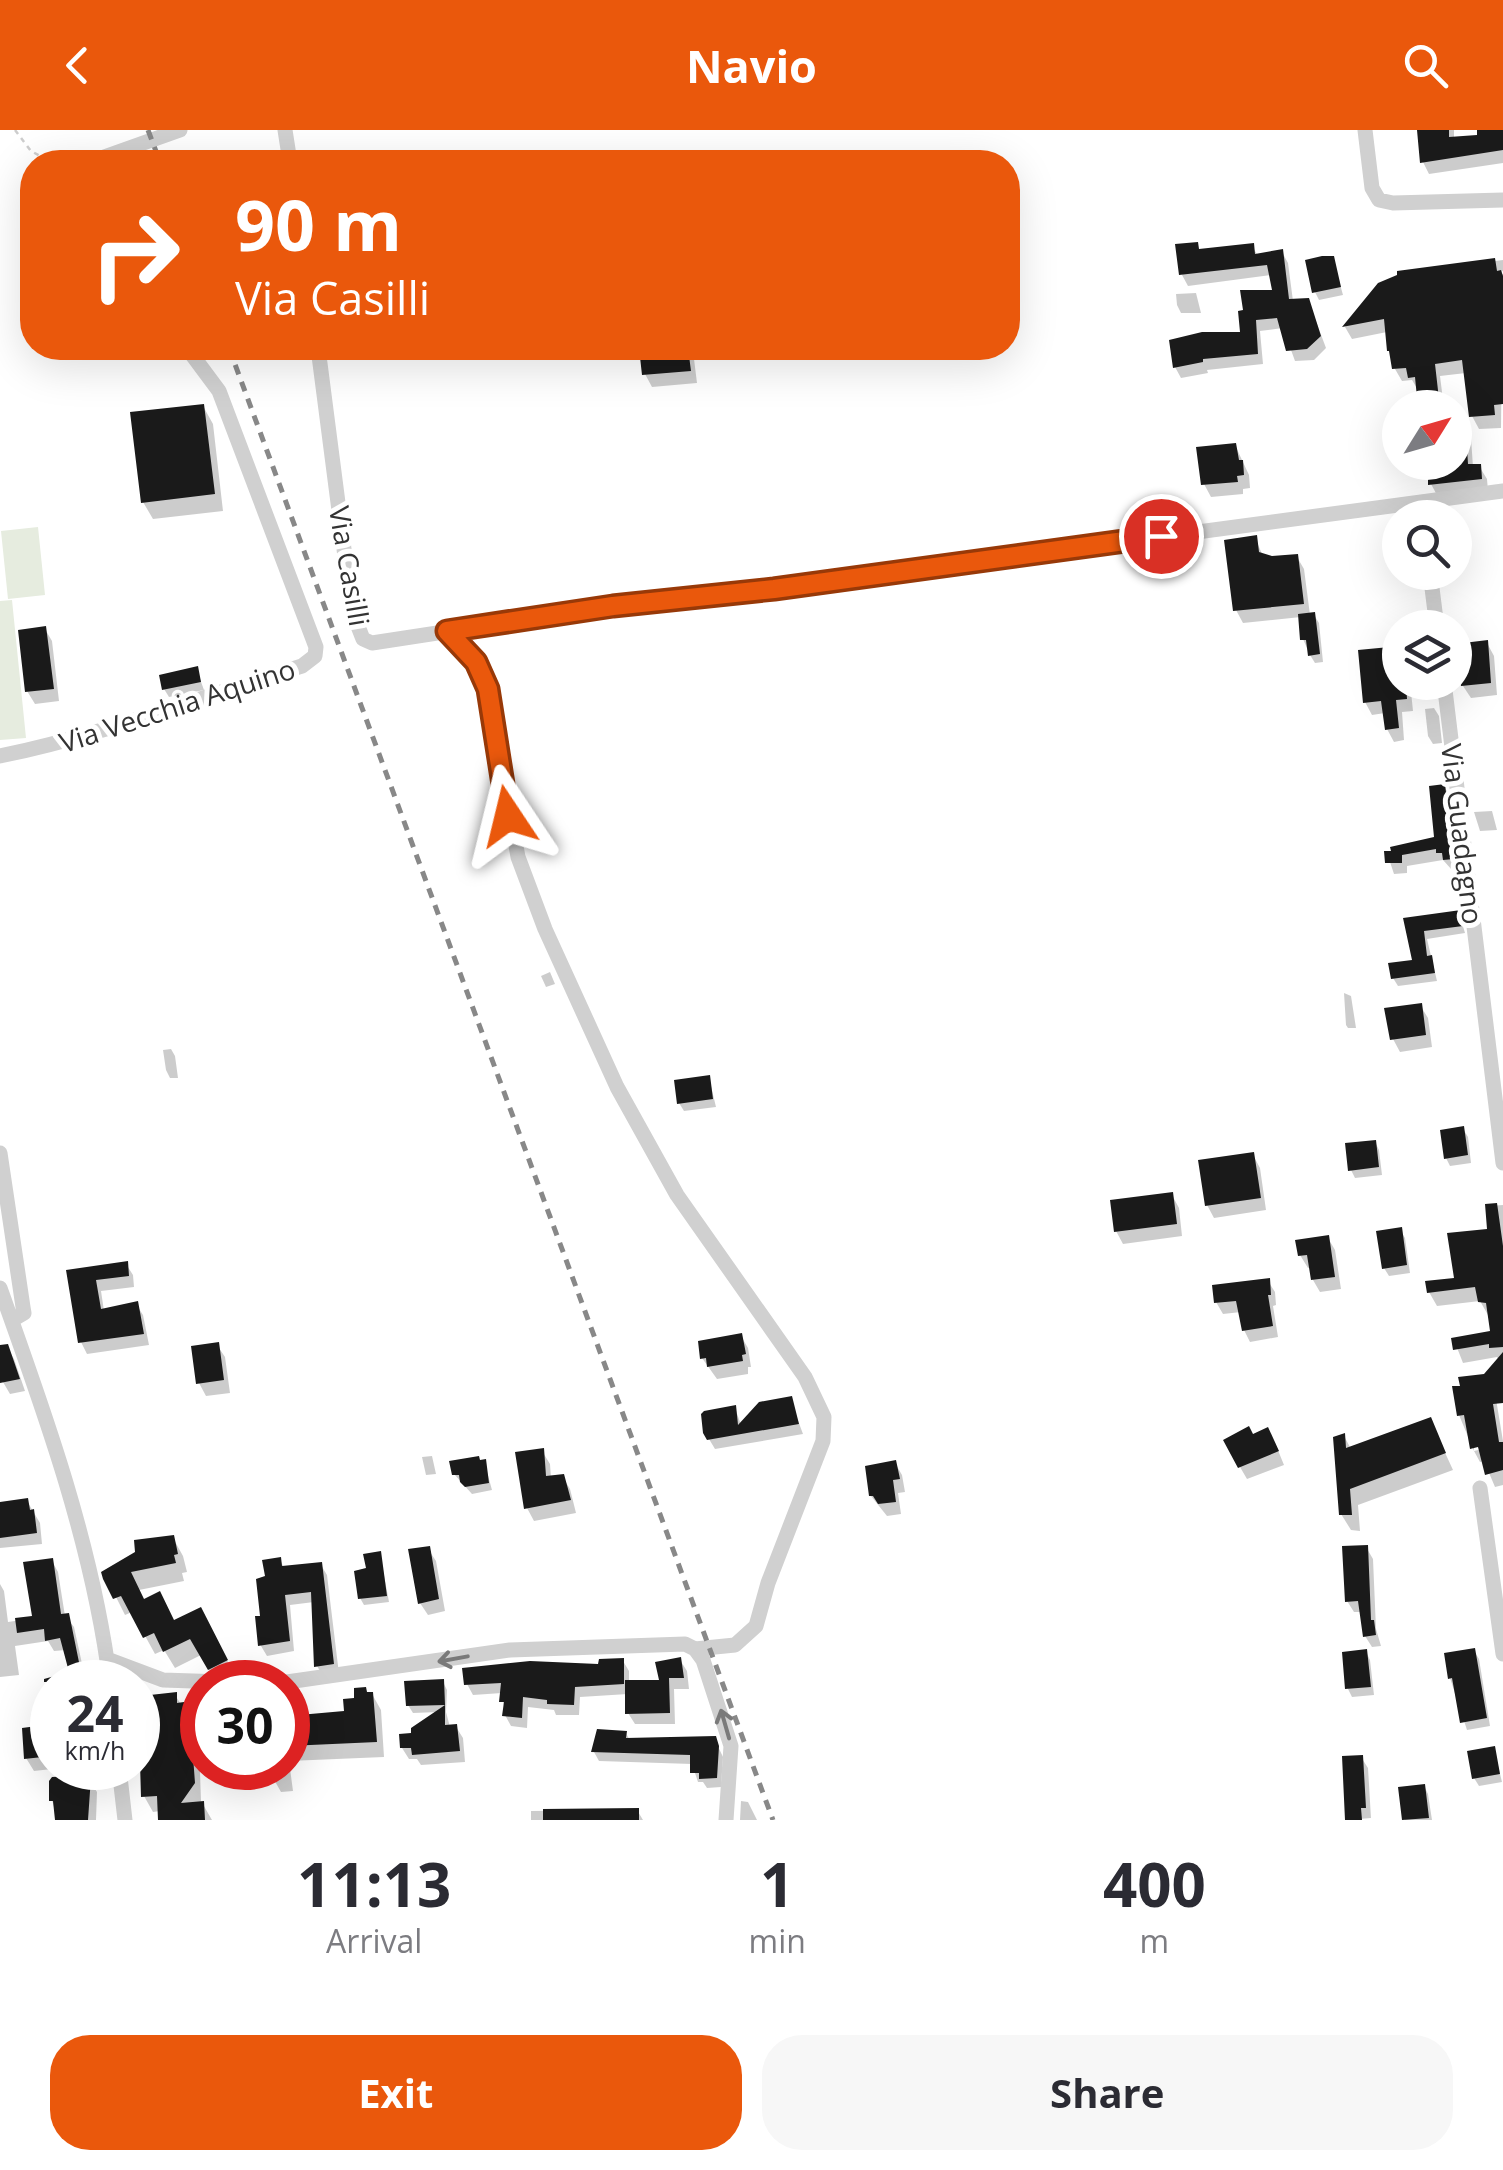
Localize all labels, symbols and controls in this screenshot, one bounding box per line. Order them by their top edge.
text: Navio [686,35,817,96]
icon: back [50,38,105,93]
icon: search [1398,38,1453,93]
text: 90 m [235,176,402,272]
icon: right [70,190,200,320]
text: Via Casilli [235,267,430,328]
north arrow [1382,390,1472,480]
map controls [1382,390,1472,700]
pin [1119,494,1204,579]
button: search [1382,500,1472,590]
street label: Via Casilli [321,503,379,629]
icon: arrive [1134,509,1189,564]
button: layers [1382,610,1472,700]
street label: Via Vecchia Aquino [54,649,300,761]
street label: Via Guadagno [1433,742,1493,926]
position arrow [456,764,560,868]
one-way arrow [437,1650,469,1669]
speed limit sign: 30 [180,1660,310,1790]
text: 24 [66,1679,124,1747]
one-way arrow [715,1708,733,1740]
text: km/h [65,1733,125,1767]
text: 11:13 [297,1843,451,1925]
text: 1 [760,1843,794,1925]
text: 400 [1103,1843,1206,1925]
text: Arrival [326,1919,422,1962]
text: min [749,1919,806,1962]
text: m [1140,1919,1169,1962]
button: Exit [50,2035,742,2150]
button: Share [762,2035,1453,2150]

